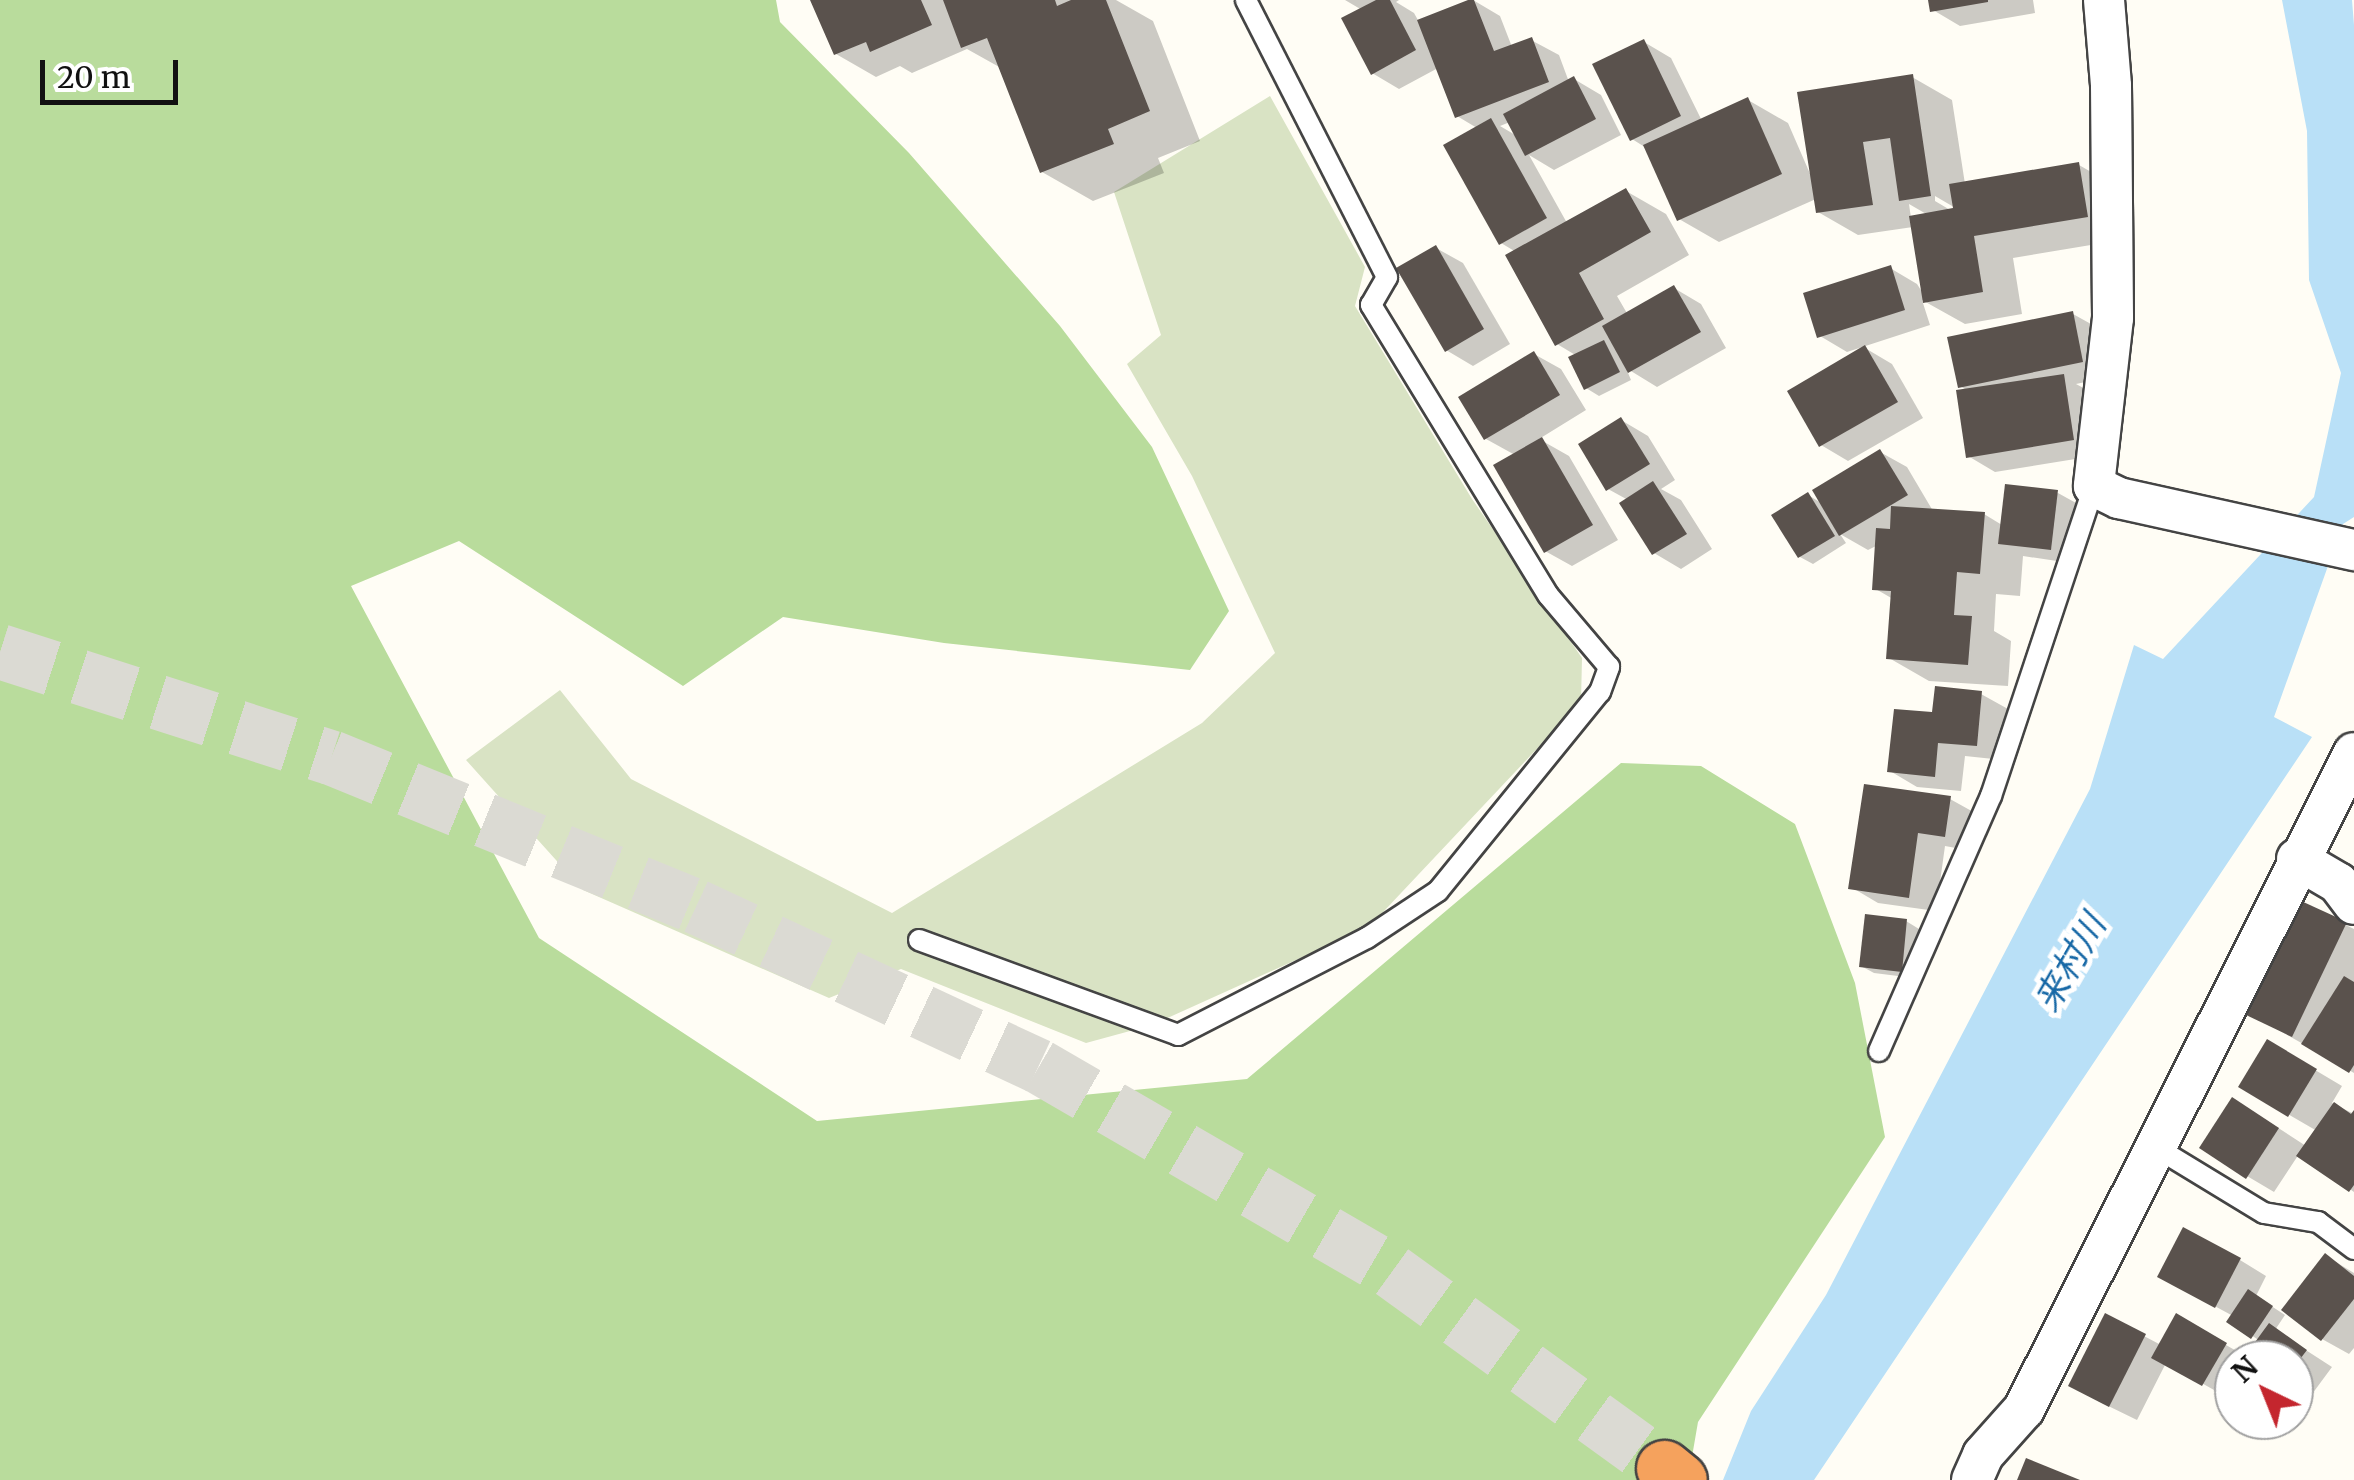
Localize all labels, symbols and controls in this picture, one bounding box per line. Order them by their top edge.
scale bar [45,40,182,102]
text: 20 m [57,58,130,96]
water label: 来村川 [2026,907,2114,1019]
north arrow [2214,1340,2314,1440]
text: N [2225,1349,2265,1390]

